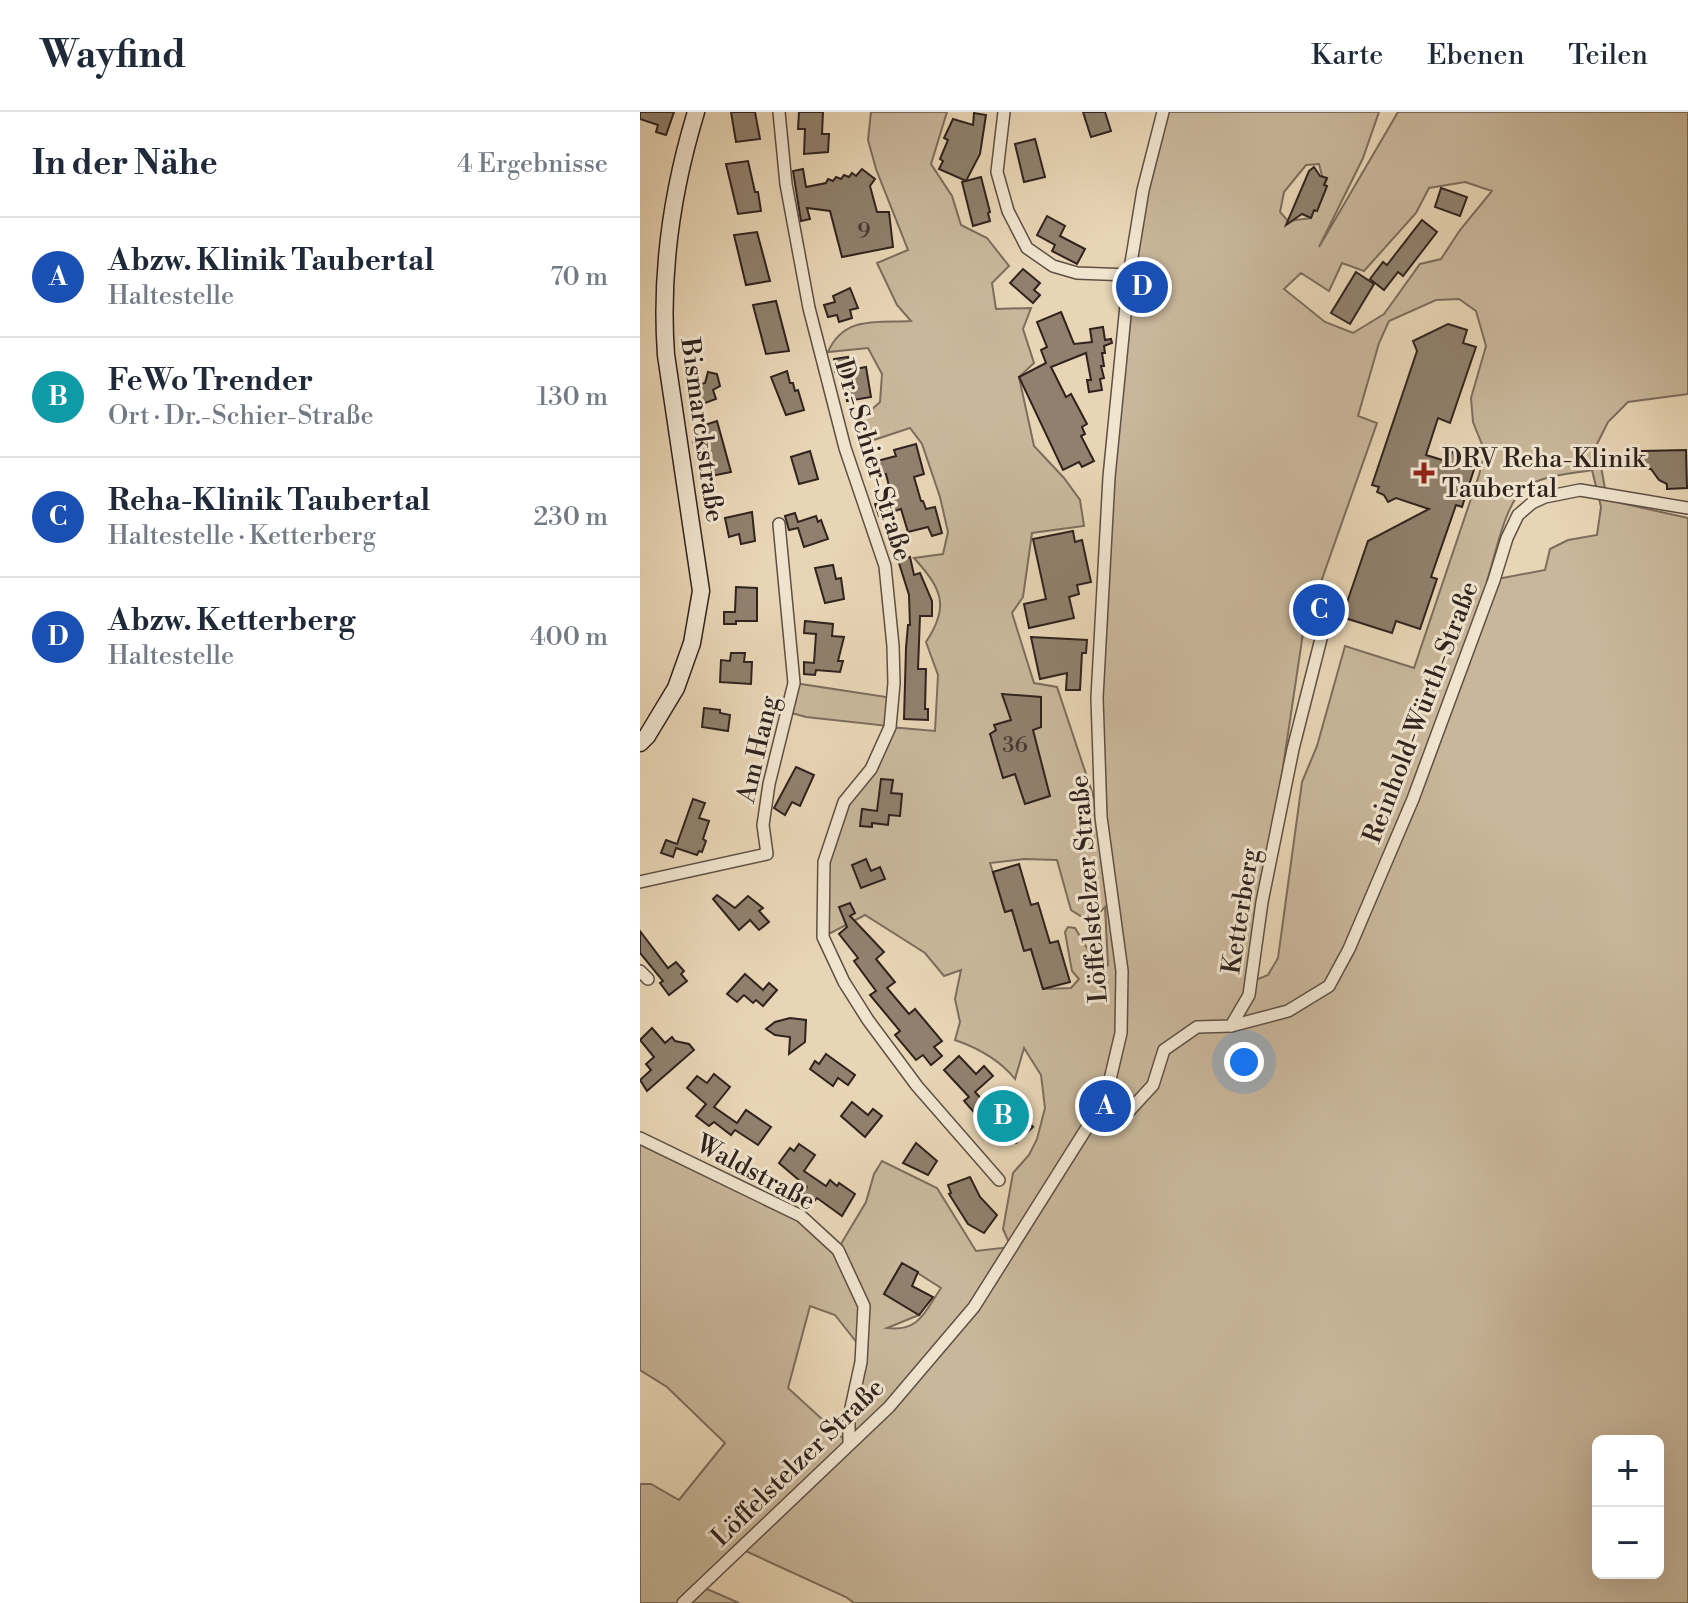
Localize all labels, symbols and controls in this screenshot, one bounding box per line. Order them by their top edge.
text: Wayfind [40,32,186,79]
text: Karte [1311,38,1383,73]
text: Ebenen [1427,38,1524,73]
text: Teilen [1568,38,1648,73]
text: In der Nähe [32,143,218,185]
text: 4 Ergebnisse [457,148,608,180]
house number: 9 [857,218,871,245]
text: Abzw. Klinik Taubertal [108,242,434,280]
pin: D [1116,257,1168,317]
text: A [49,261,67,293]
text: 70 m [550,261,608,293]
text: Haltestelle [108,280,234,312]
street label: Bismarckstraße [673,335,731,524]
street label: Dr.-Schier-Straße [827,356,919,565]
text: FeWo Trender [108,362,313,400]
text: B [48,381,68,413]
text: 130 m [537,381,608,413]
text: Ort · Dr.-Schier-Straße [108,400,374,432]
place label: DRV Reha-Klinik Taubertal [1442,443,1647,505]
marker: DRV Reha-Klinik Taubertal [1413,462,1435,484]
text: Reha-Klinik Taubertal [108,482,430,520]
text: C [49,501,67,533]
text: 230 m [533,501,608,533]
text: Haltestelle · Ketterberg [108,520,376,552]
street label: Reinhold-Würth-Straße [1356,577,1486,848]
pin: C [1293,580,1345,640]
text: Abzw. Ketterberg [108,602,355,640]
text: D [48,621,68,653]
text: 400 m [530,621,608,653]
text: Haltestelle [108,640,234,672]
street label: Am Hang [730,692,786,807]
house number: 36 [1002,732,1028,759]
street label: Löffelstelzer Straße [1063,774,1115,1004]
street label: Ketterberg [1215,846,1267,976]
your location [1224,1042,1264,1082]
pin: A [1079,1076,1131,1136]
pin: B [977,1086,1029,1146]
street label: Waldstraße [690,1128,821,1218]
street label: Löffelstelzer Straße [704,1372,891,1554]
map controls [1592,1435,1664,1579]
button: + [1592,1435,1664,1507]
button: − [1592,1507,1664,1579]

